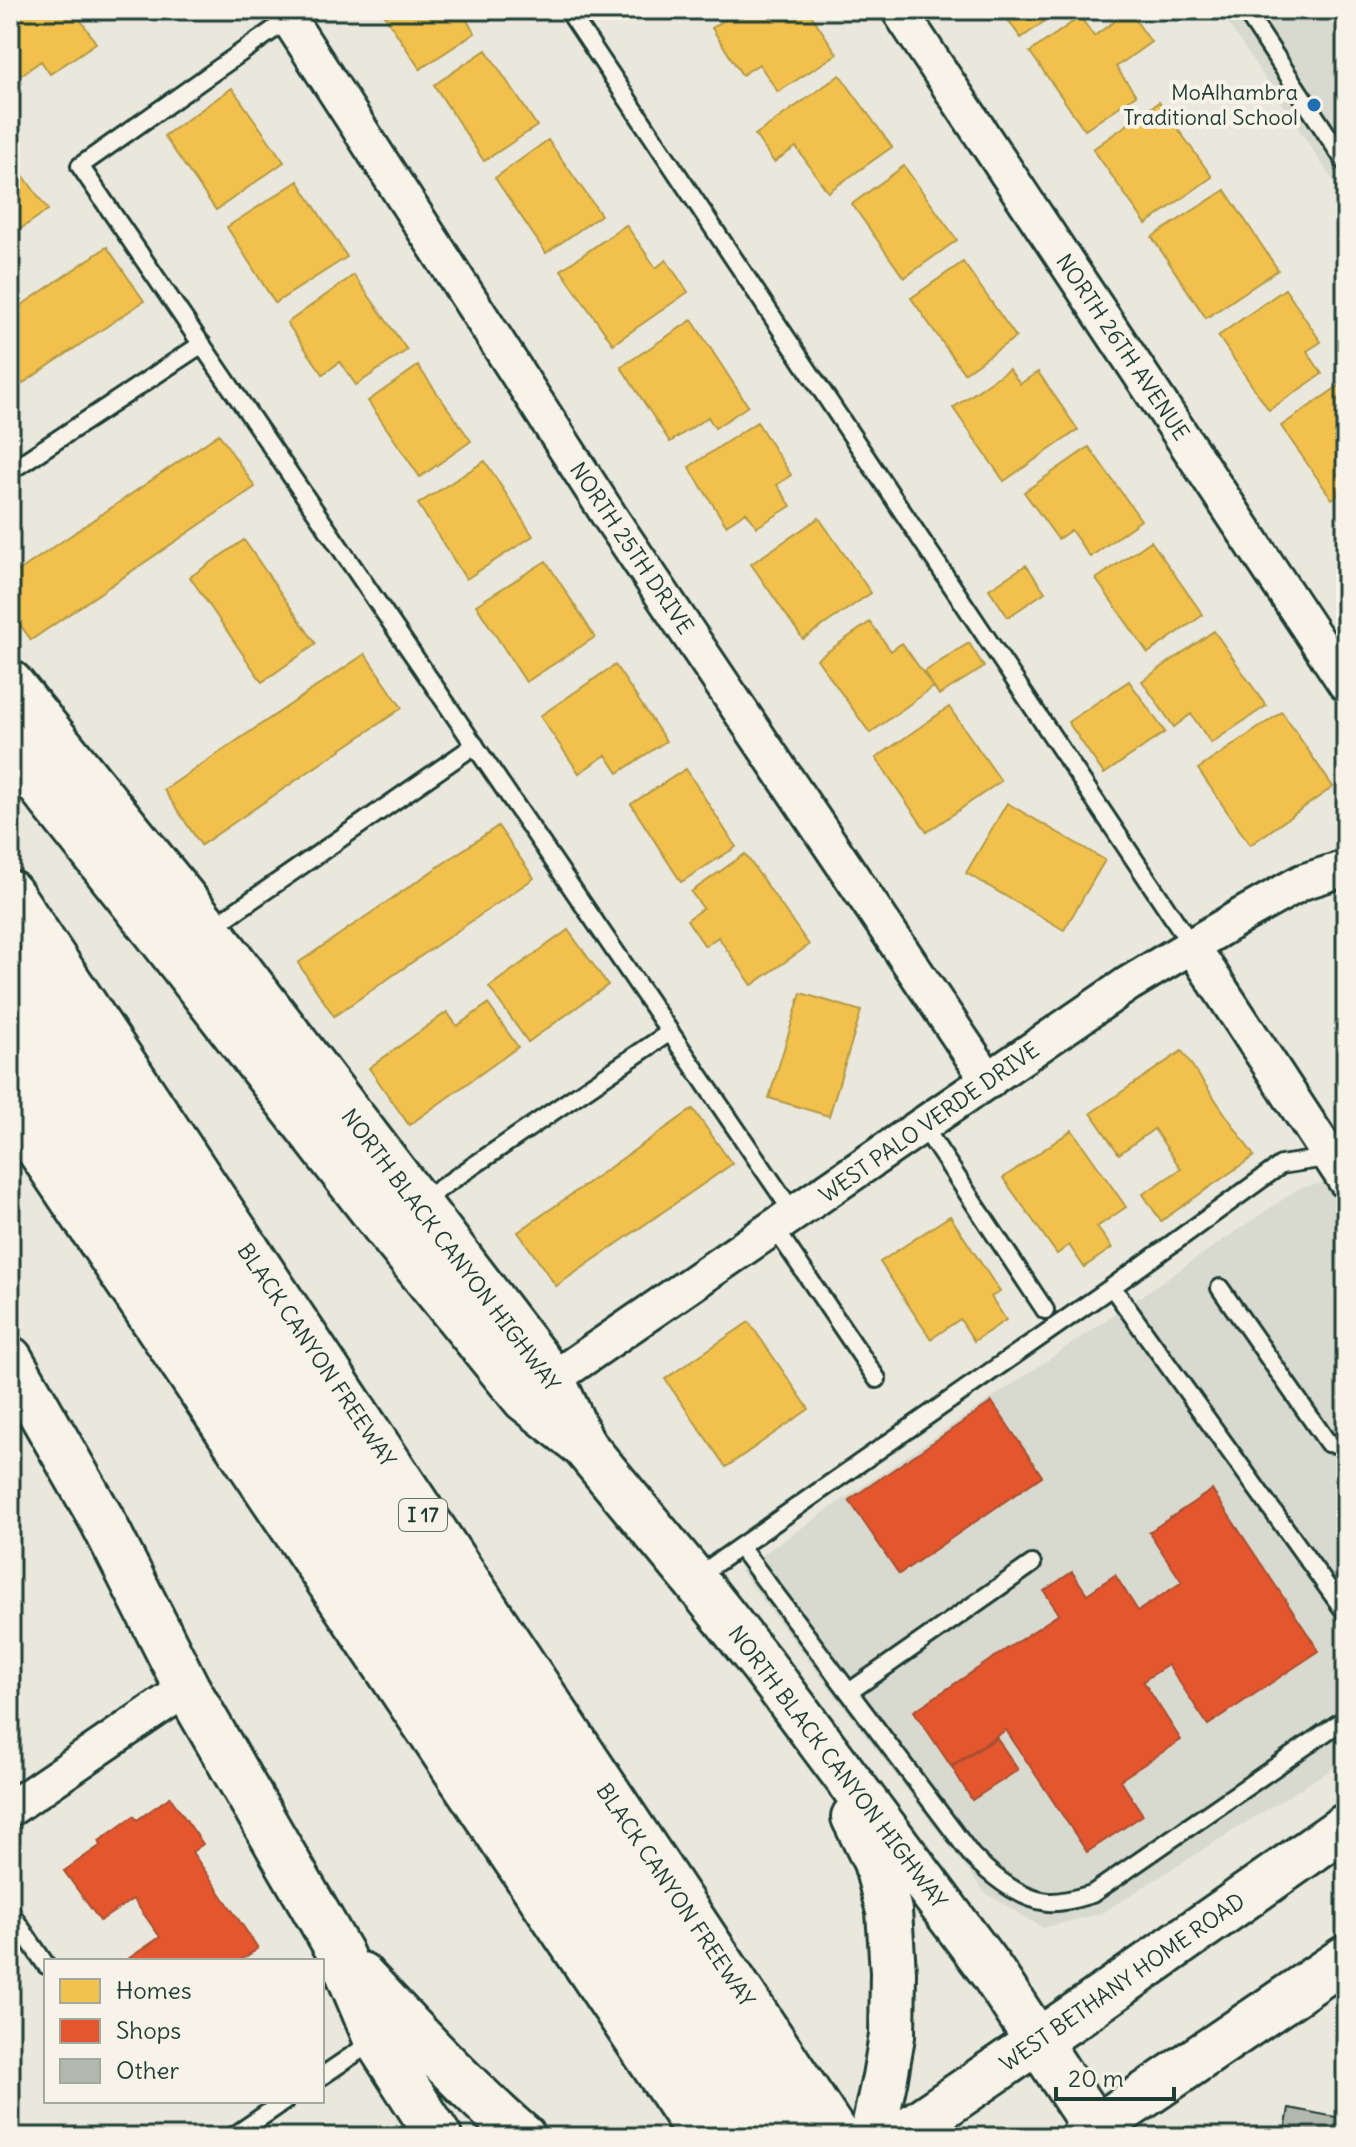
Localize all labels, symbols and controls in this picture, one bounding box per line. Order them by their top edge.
place label: MoAlhambra Traditional School [1123,78,1298,131]
marker: MoAlhambra Traditional School [1305,96,1323,114]
street label: NORTH 26TH AVENUE [1050,248,1196,446]
street label: NORTH 25TH DRIVE [564,457,700,639]
street label: WEST PALO VERDE DRIVE [814,1035,1044,1209]
street label: NORTH BLACK CANYON HIGHWAY [335,1103,567,1397]
street label: BLACK CANYON FREEWAY [232,1238,402,1472]
road number: I 17 [399,1499,447,1531]
street label: NORTH BLACK CANYON HIGHWAY [722,1620,954,1914]
street label: BLACK CANYON FREEWAY [591,1778,761,2012]
street label: WEST BETHANY HOME ROAD [994,1887,1250,2077]
legend [44,1959,324,2103]
text: Homes [116,1975,192,2005]
text: Shops [116,2015,181,2045]
scale bar [1056,2051,1174,2101]
text: Other [116,2055,179,2085]
text: 20 m [1068,2063,1124,2093]

